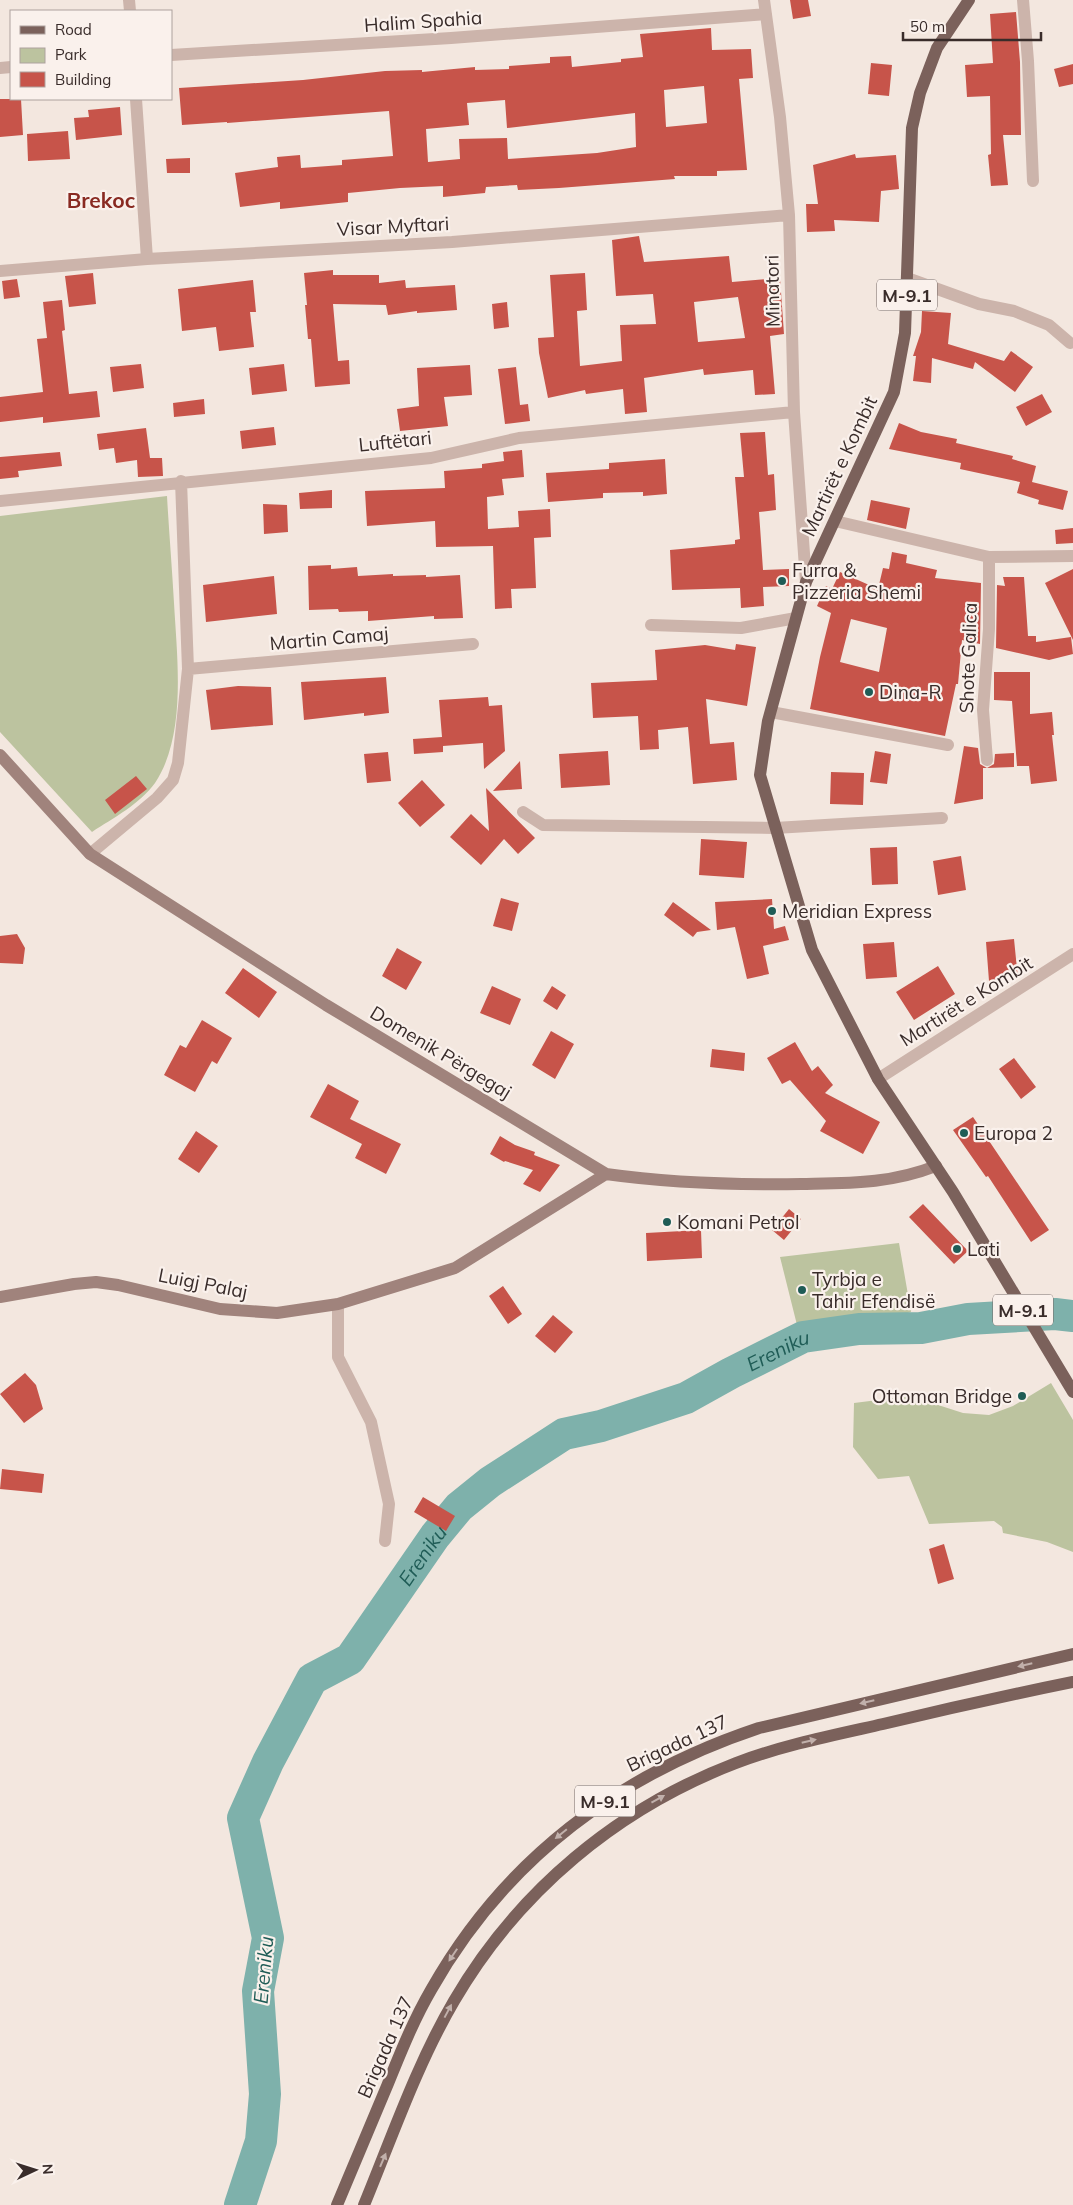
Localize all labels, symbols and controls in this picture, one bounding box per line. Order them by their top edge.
street label: Halim Spahia [363,5,483,37]
legend [10,10,172,100]
scale bar [903,10,1040,42]
text: 50 m [910,17,945,36]
text: Road [55,20,92,39]
text: Park [55,45,87,64]
text: Building [55,70,111,89]
district label: Brekoc [67,187,135,213]
street label: Visar Myftari [336,211,450,241]
street label: Minatori [759,255,785,327]
road number: M-9.1 [877,280,937,310]
street label: Martirët e Kombit [796,392,882,540]
street label: Luftëtari [357,425,433,457]
place label: Furra & Pizzeria Shemi [792,558,921,604]
marker: Furra & Pizzeria Shemi [776,575,788,587]
street label: Shote Galica [954,602,982,714]
street label: Martin Camaj [269,621,389,655]
place label: Dina-R [879,680,942,704]
marker: Dina-R [863,686,875,698]
place label: Meridian Express [782,899,932,923]
marker: Meridian Express [766,905,778,917]
street label: Martirët e Kombit [895,950,1037,1052]
street label: Domenik Përgegaj [366,1000,516,1104]
place label: Europa 2 [974,1121,1053,1145]
marker: Europa 2 [958,1127,970,1139]
place label: Komani Petrol [677,1210,799,1234]
marker: Komani Petrol [661,1216,673,1228]
place label: Lati [967,1237,1000,1261]
marker: Lati [951,1243,963,1255]
street label: Luigj Palaj [156,1263,250,1303]
place label: Tyrbja e Tahir Efendisë [812,1267,935,1313]
marker: Tyrbja e Tahir Efendisë [796,1284,808,1296]
road number: M-9.1 [993,1294,1053,1326]
water label: Ereniku [742,1324,811,1376]
place label: Ottoman Bridge [872,1384,1012,1408]
marker: Ottoman Bridge [1016,1390,1028,1402]
water label: Ereniku [392,1519,452,1590]
one-way arrow [1018,1661,1033,1669]
one-way arrow [860,1698,875,1706]
street label: Brigada 137 [622,1709,732,1777]
one-way arrow [802,1737,817,1745]
road number: M-9.1 [575,1785,635,1816]
one-way arrow [651,1795,666,1803]
one-way arrow [555,1829,568,1840]
water label: Ereniku [248,1935,278,2005]
one-way arrow [448,1948,458,1962]
street label: Brigada 137 [352,1992,418,2102]
one-way arrow [444,2004,452,2019]
north arrow [10,2145,60,2195]
one-way arrow [379,2153,387,2167]
text: N [39,2163,57,2175]

